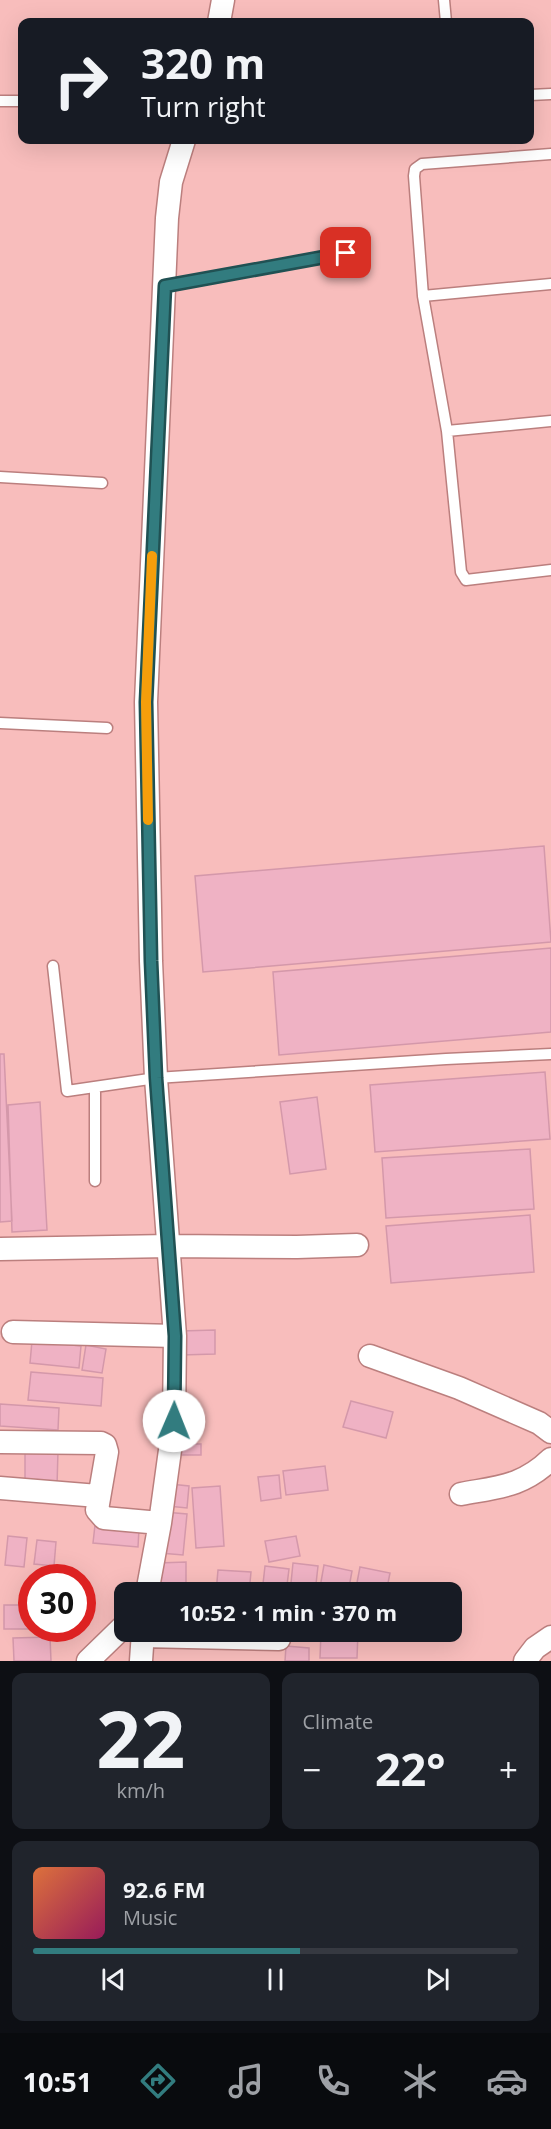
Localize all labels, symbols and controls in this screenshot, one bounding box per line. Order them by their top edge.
text: 320 m [141,34,265,91]
icon: right [42,42,120,120]
text: Turn right [141,88,266,125]
pin [320,227,371,278]
icon: arrive [329,236,362,269]
position arrow [142,1389,206,1453]
speed limit sign: 30 [18,1564,96,1642]
text: 10:52 · 1 min · 370 m [179,1597,397,1627]
text: 22 [96,1685,185,1791]
text: Climate [303,1708,373,1735]
text: 22° [375,1738,446,1799]
text: − [303,1747,321,1792]
text: + [499,1747,518,1792]
text: km/h [116,1777,165,1804]
text: 92.6 FM [123,1874,206,1904]
text: Music [123,1904,177,1931]
icon: previous [97,1963,130,1996]
icon: pause [259,1963,292,1996]
icon: next [421,1963,454,1996]
icon: directions [137,2060,179,2102]
icon: music [225,2060,267,2102]
icon: phone [312,2060,354,2102]
icon: climate [399,2060,441,2102]
icon: car [486,2060,528,2102]
text: 10:51 [23,2063,92,2100]

